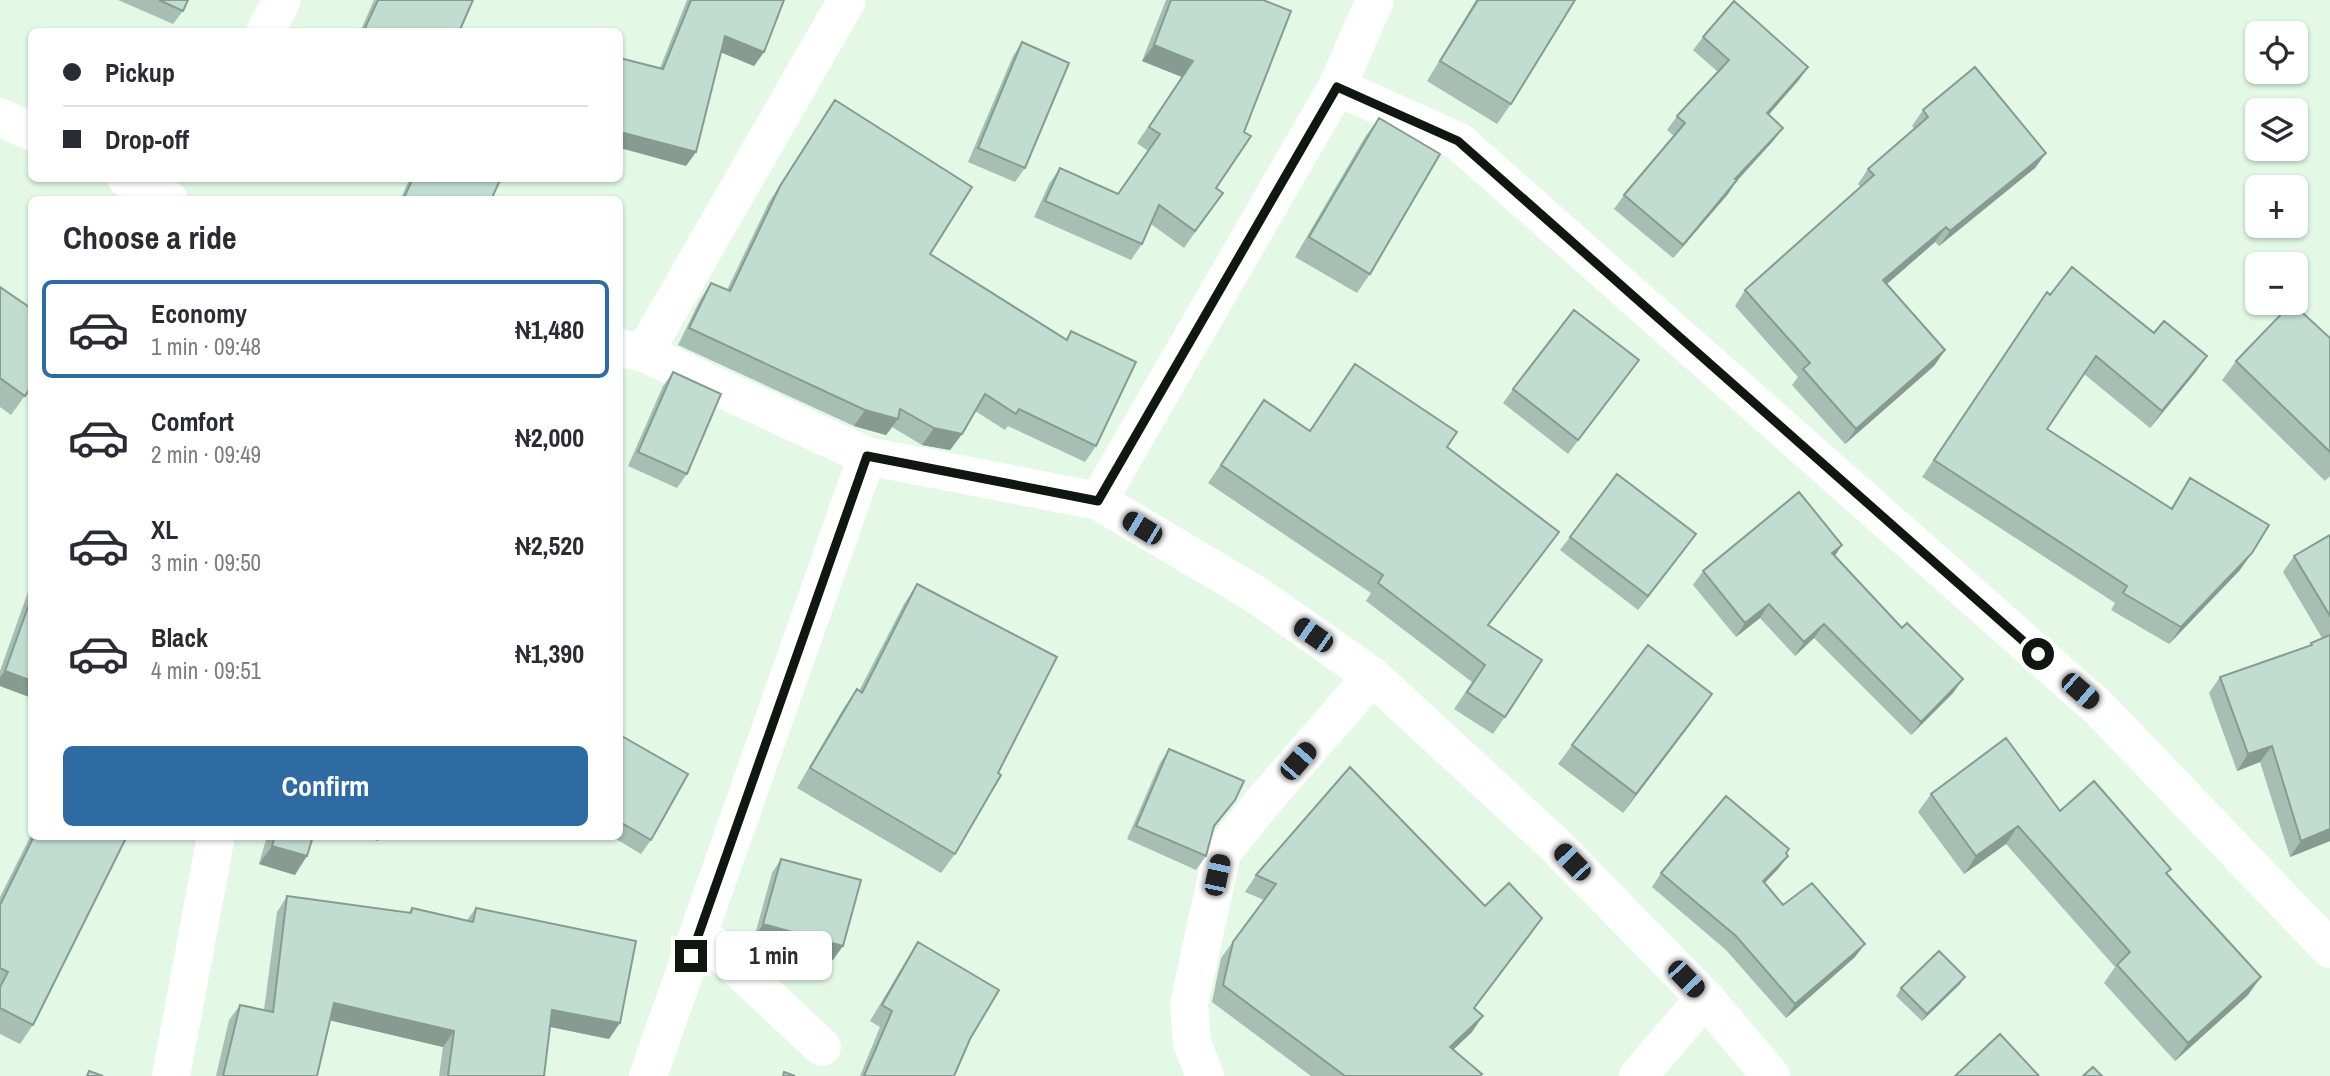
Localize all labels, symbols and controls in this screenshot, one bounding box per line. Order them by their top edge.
map controls [2245,21,2308,315]
button: locate [2245,21,2308,84]
text: Pickup [105,55,175,90]
button: layers [2245,98,2308,161]
text: Drop-off [105,122,189,157]
button: + [2245,175,2308,238]
text: Choose a ride [63,216,237,259]
button: − [2245,252,2308,315]
text: Economy [151,296,247,331]
icon: car [67,298,130,361]
text: ₦1,480 [515,312,584,347]
text: 1 min · 09:48 [151,331,261,362]
text: Comfort [151,404,234,439]
icon: car [67,406,130,469]
text: ₦2,000 [515,420,584,455]
text: 2 min · 09:49 [151,439,261,470]
car [1119,508,1166,548]
text: XL [151,512,178,547]
icon: car [67,514,130,577]
text: ₦2,520 [515,528,584,563]
text: 3 min · 09:50 [151,547,261,578]
car [1290,614,1337,656]
text: Black [151,620,208,655]
icon: car [67,622,130,685]
text: ₦1,390 [515,636,584,671]
route start [2022,638,2054,670]
text: 4 min · 09:51 [151,655,261,686]
car [2058,669,2103,713]
car [1277,738,1320,784]
button: Confirm [63,746,588,826]
car [1550,840,1595,884]
car [1203,852,1232,898]
callout: 1 min [716,932,831,981]
route end [675,940,707,972]
text: 1 min [749,940,799,971]
car [1664,957,1709,1001]

